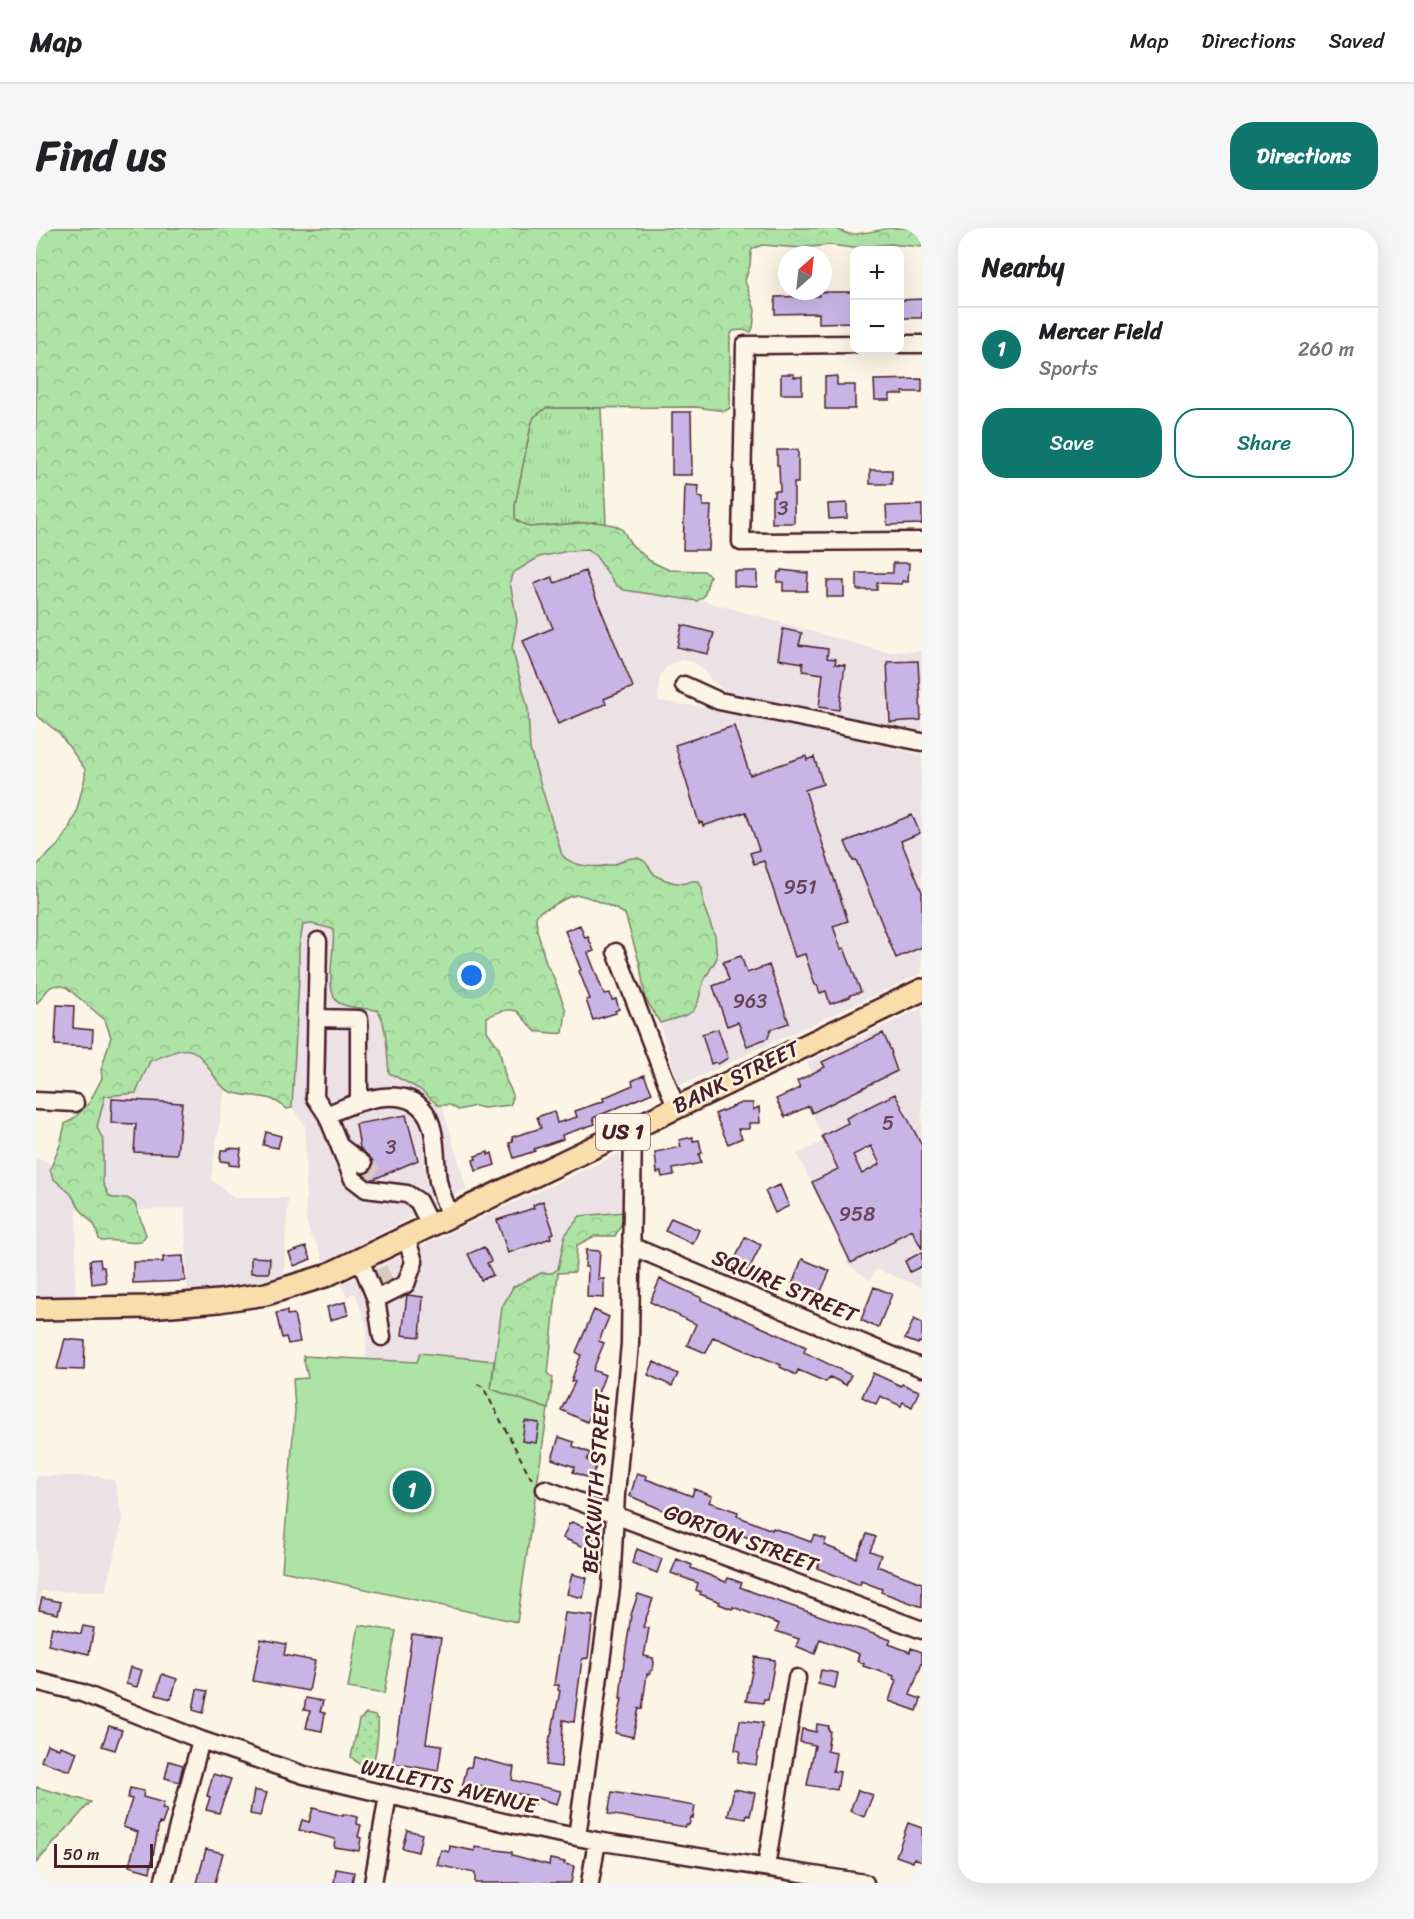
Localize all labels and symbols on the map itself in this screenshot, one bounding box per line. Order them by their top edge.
north arrow [778,246,832,300]
house number: 3 [778,491,789,526]
house number: 951 [783,870,817,905]
your location [457,961,486,990]
house number: 963 [733,984,767,1019]
street label: BANK STREET [665,1028,808,1125]
house number: 5 [882,1106,894,1141]
road number: US 1 [596,1114,650,1150]
house number: 3 [386,1130,397,1165]
house number: 958 [839,1197,875,1232]
street label: SQUIRE STREET [706,1238,866,1335]
street label: BECKWITH STREET [570,1387,622,1575]
pin: 1 [392,1468,431,1512]
street label: GORTON STREET [658,1492,825,1584]
street label: WILLETTS AVENUE [357,1747,543,1826]
scale bar [54,1841,153,1868]

